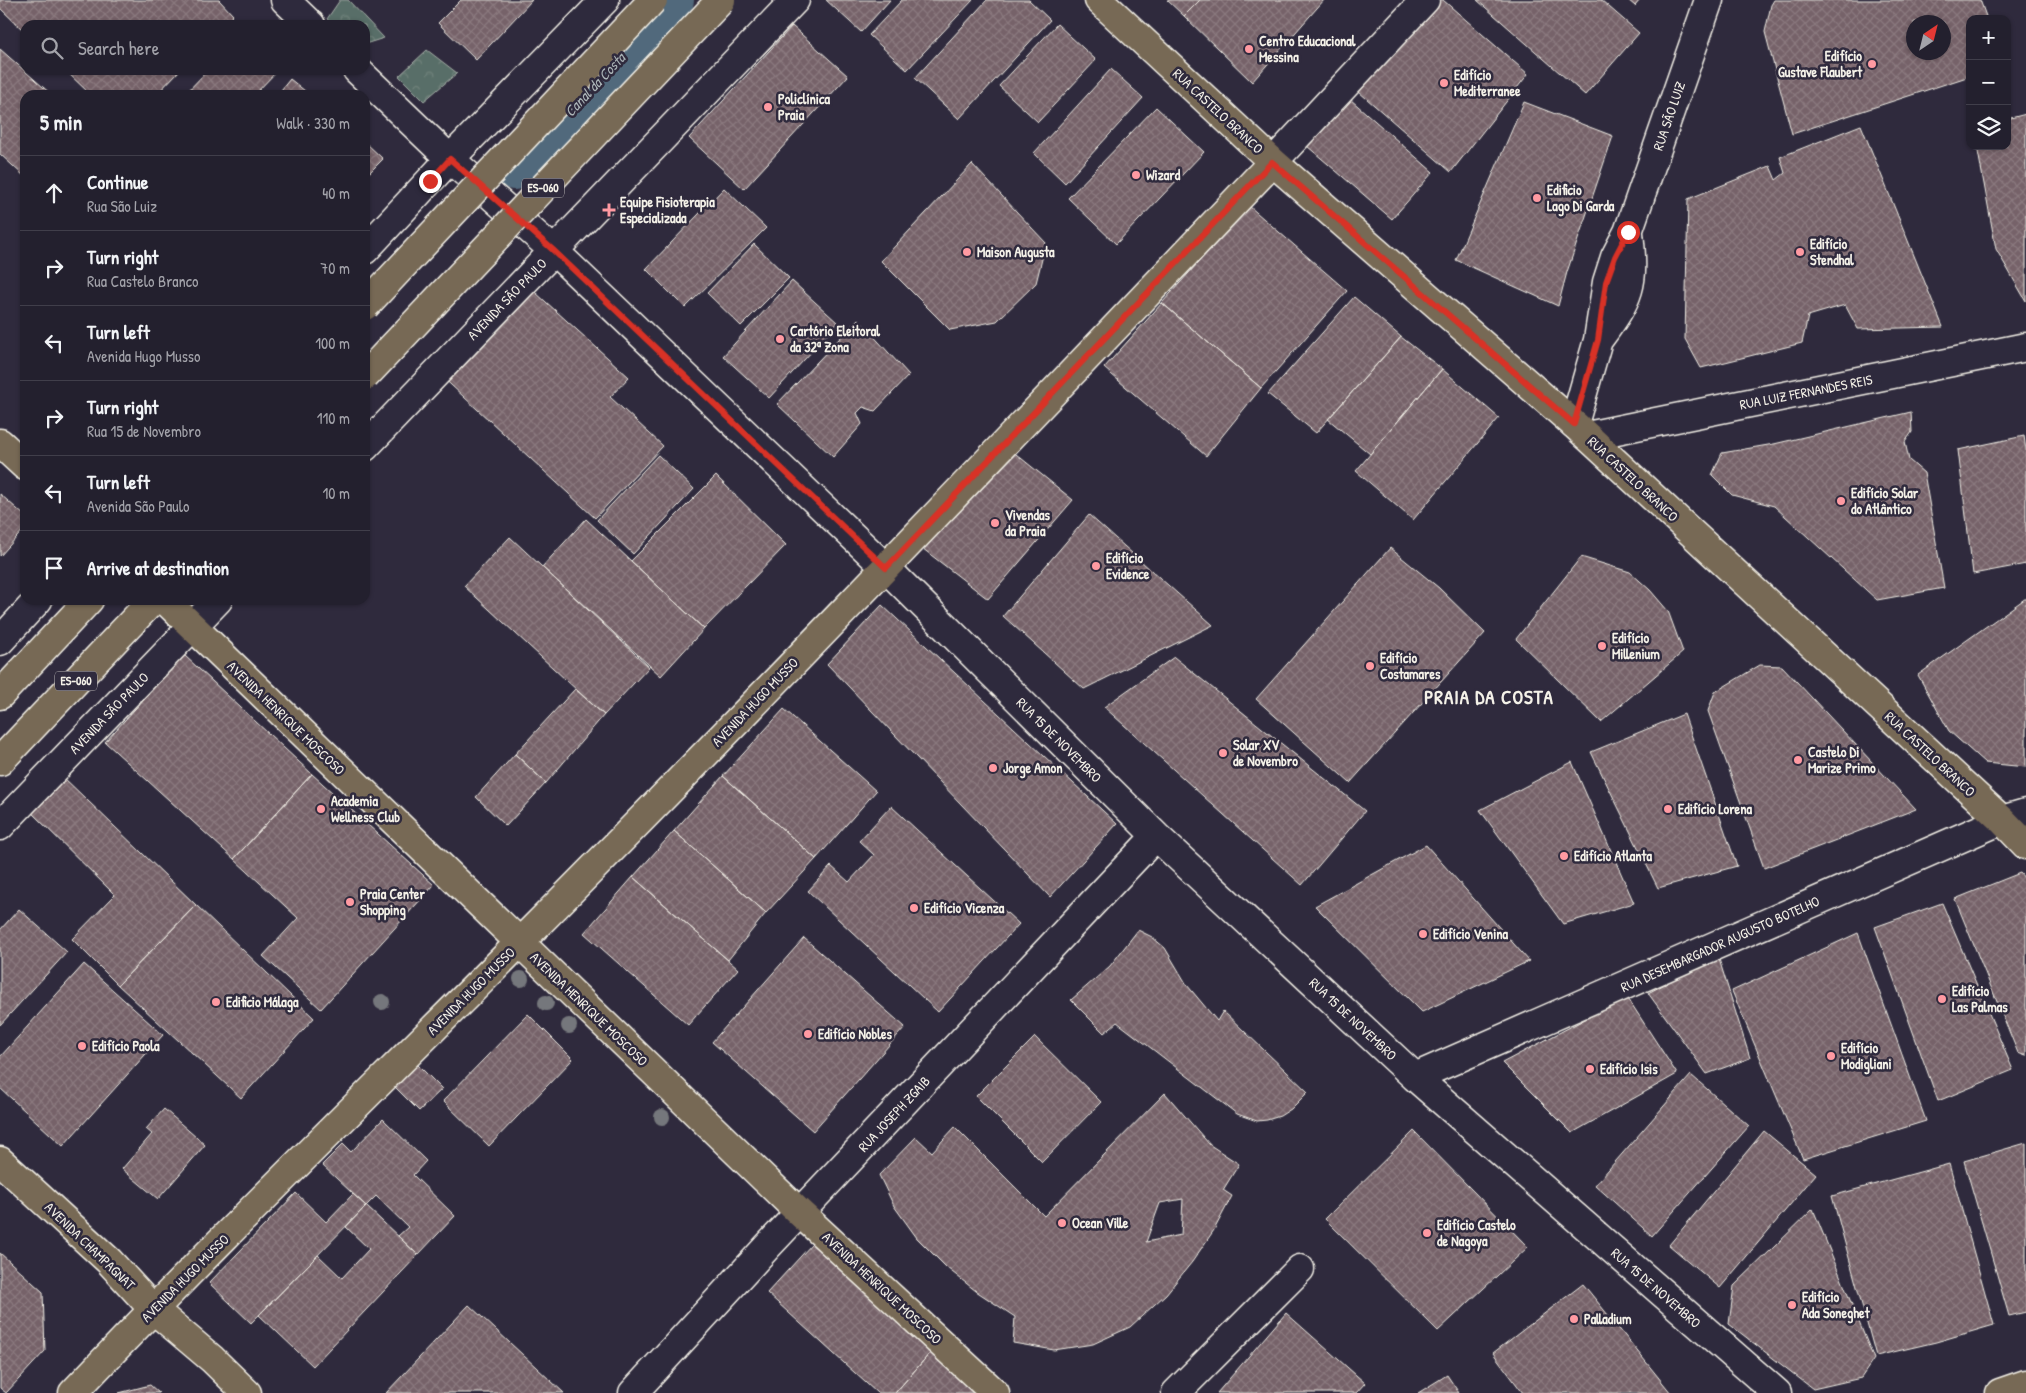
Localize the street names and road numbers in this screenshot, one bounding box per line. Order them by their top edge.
street label: RUA CASTELO BRANCO [1169,64,1268,158]
street label: RUA SÃO LUIZ [1648,79,1689,153]
road number: ES-060 [522,178,564,198]
street label: AVENIDA SÃO PAULO [463,253,551,344]
street label: RUA LUIZ FERNANDES REIS [1738,369,1874,414]
street label: RUA CASTELO BRANCO [1584,432,1683,526]
street label: AVENIDA HUGO MUSSO [707,653,802,750]
street label: AVENIDA HENRIQUE MOSCOSO [223,656,349,779]
street label: AVENIDA SÃO PAULO [65,667,153,758]
road number: ES-060 [55,671,97,690]
street label: RUA 15 DE NOVEMBRO [1013,693,1106,787]
street label: RUA CASTELO BRANCO [1881,707,1980,801]
street label: RUA DESEMBARGADOR AUGUSTO BOTELHO [1617,891,1822,996]
street label: AVENIDA HUGO MUSSO [423,942,519,1039]
street label: AVENIDA HENRIQUE MOSCOSO [526,947,652,1070]
street label: RUA 15 DE NOVEMBRO [1305,973,1401,1064]
street label: RUA JOSEPH ZGAIB [854,1072,934,1156]
street label: AVENIDA CHAMPAGNAT [41,1198,140,1294]
street label: AVENIDA HENRIQUE MOSCOSO [819,1227,946,1348]
street label: AVENIDA HUGO MUSSO [137,1229,233,1326]
street label: RUA 15 DE NOVEMBRO [1607,1243,1705,1332]

